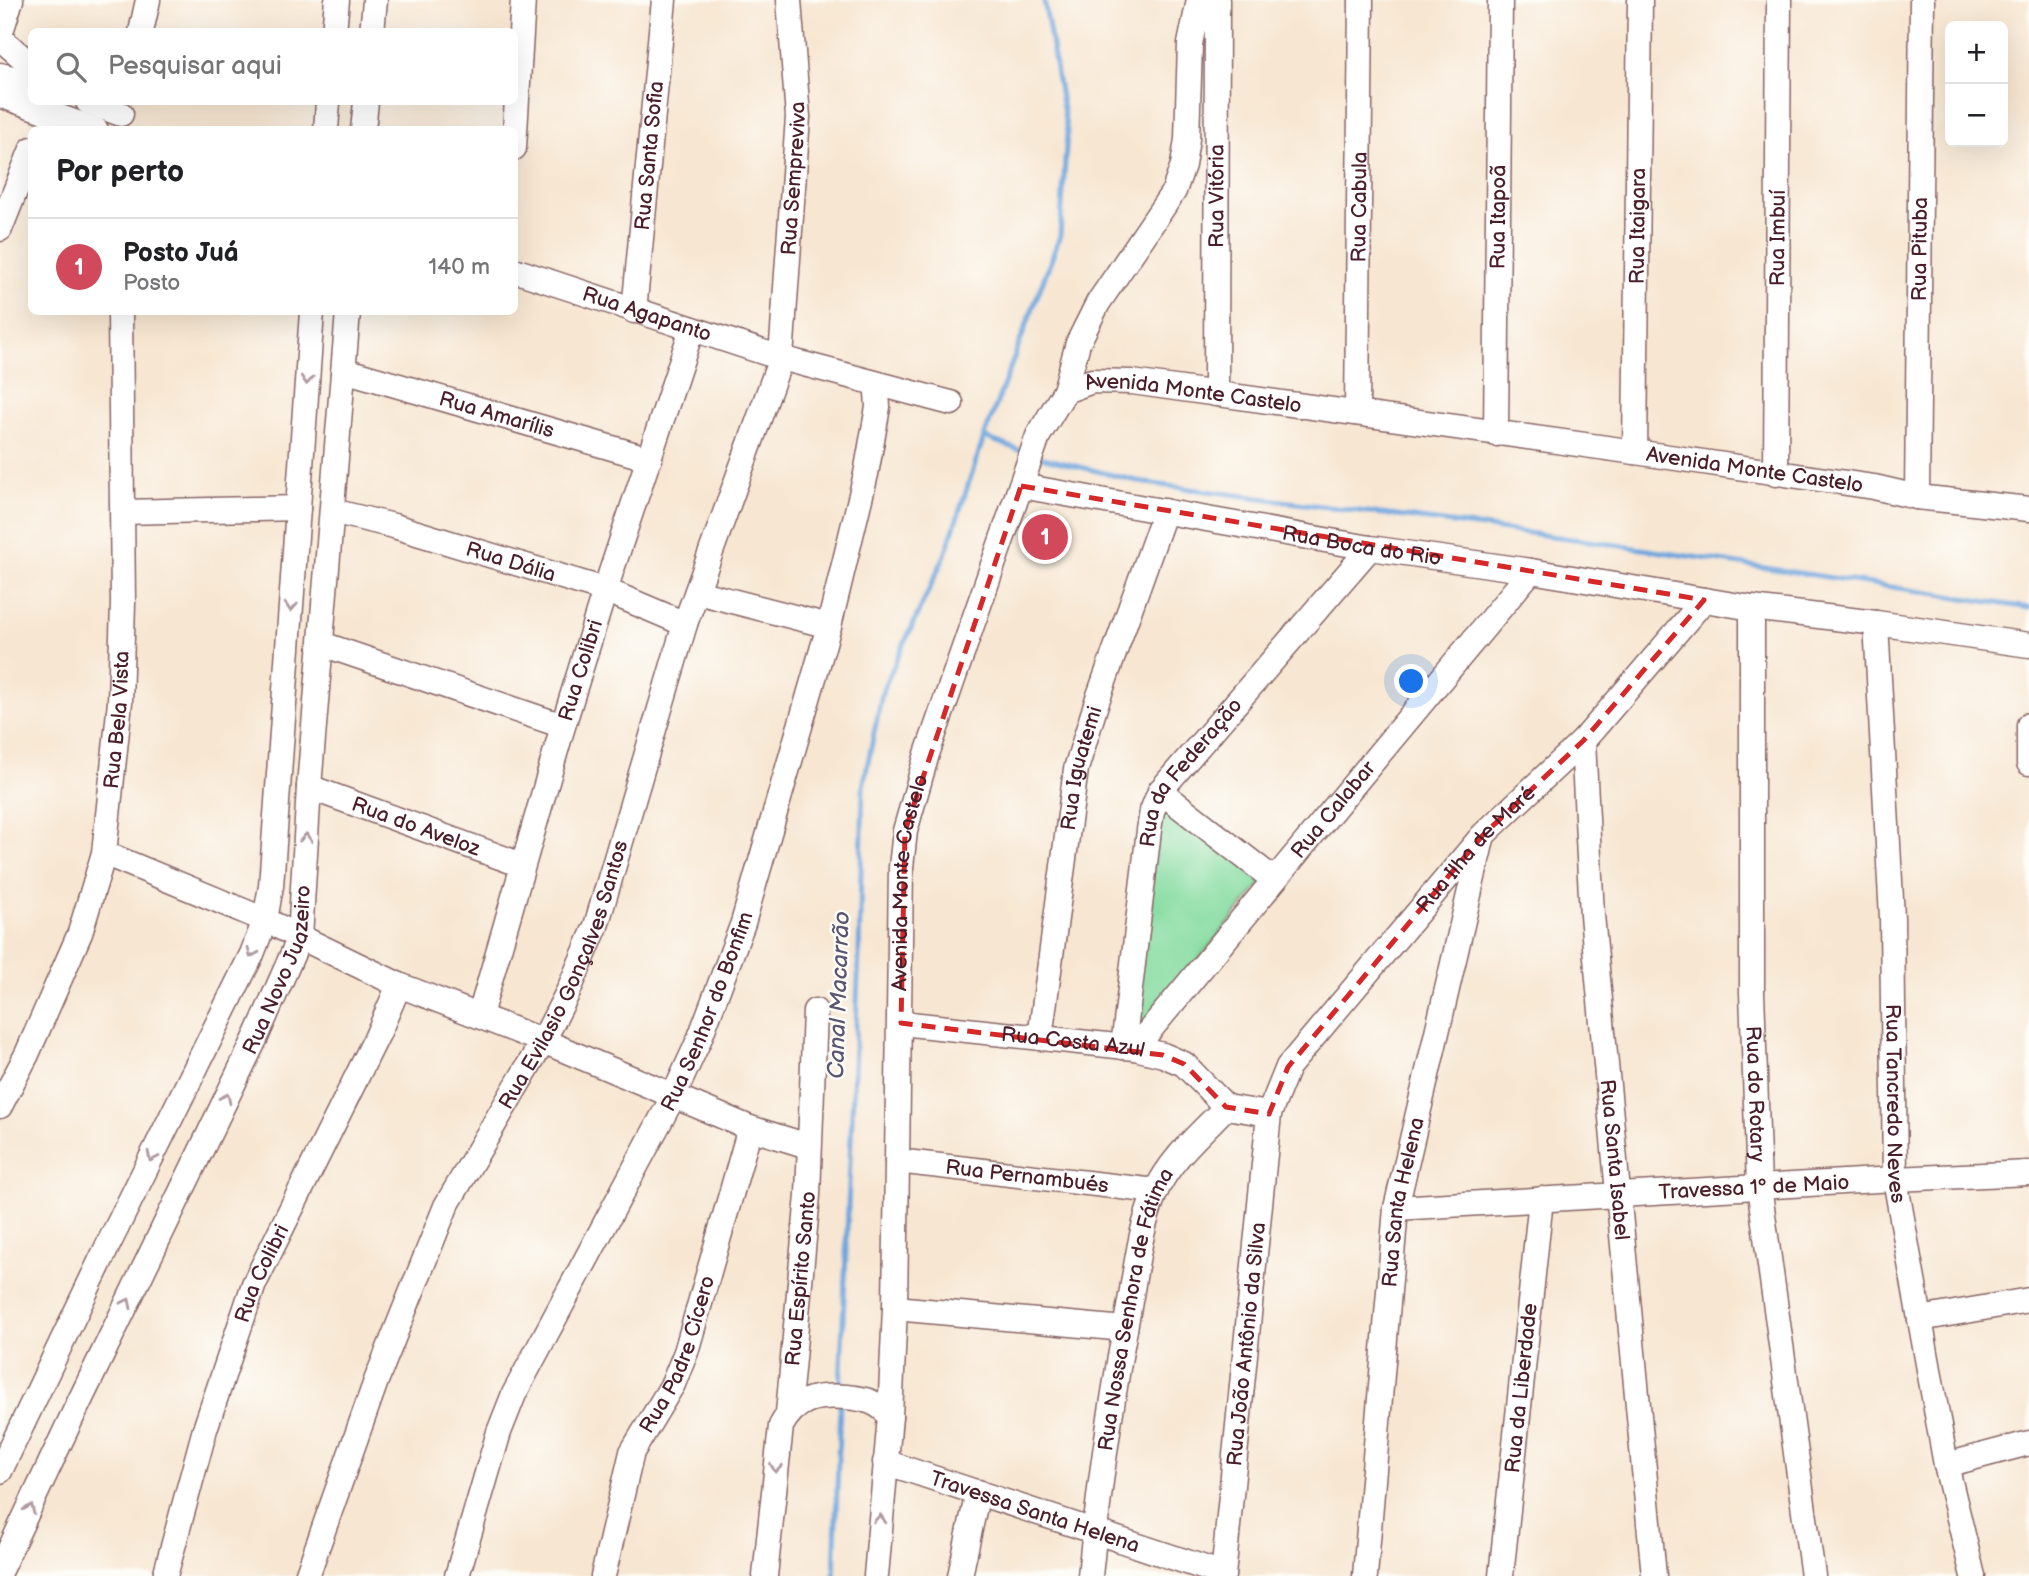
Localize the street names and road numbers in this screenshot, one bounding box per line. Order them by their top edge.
street label: Rua Santa Sofia [630,80,669,232]
street label: Rua Sempreviva [776,101,811,256]
street label: Rua Vitória [1204,144,1230,248]
street label: Rua Cabula [1346,151,1373,263]
street label: Rua Itapoã [1486,165,1511,269]
street label: Rua Itaigara [1625,168,1651,284]
street label: Rua Imbuí [1765,189,1791,286]
street label: Rua Pituba [1907,197,1933,301]
street label: Rua Agapanto [579,281,715,347]
street label: Avenida Monte Castelo [1081,368,1303,418]
street label: Rua Amarílis [436,386,557,443]
street label: Avenida Monte Castelo [1645,442,1865,498]
street label: Rua Boca do Rio [1280,521,1443,571]
street label: Rua Dália [463,537,559,587]
street label: Rua Colibri [553,617,608,724]
street label: Rua Bela Vista [99,650,135,790]
street label: Rua da Federação [1135,693,1248,848]
street label: Rua Iguatemi [1056,703,1108,832]
street label: Rua Calabar [1286,756,1381,863]
street label: Avenida Monte Castelo [887,771,934,991]
street label: Rua Ilha de Maré [1411,780,1541,918]
street label: Rua do Aveloz [348,792,484,862]
street label: Rua Evilasio Gonçalves Santos [494,837,634,1114]
street label: Rua Novo Juazeiro [237,884,316,1059]
street label: Rua Senhor do Bonfim [656,909,759,1116]
street label: Rua Tancredo Neves [1880,1004,1911,1205]
street label: Rua Costa Azul [1000,1022,1147,1063]
street label: Rua do Rotary [1740,1025,1770,1163]
street label: Rua Santa Isabel [1594,1078,1634,1241]
street label: Rua Santa Helena [1377,1115,1430,1288]
street label: Rua Pernambués [944,1155,1110,1198]
street label: Rua Nossa Senhora de Fátima [1093,1163,1179,1453]
street label: Travessa 1º de Maio [1658,1170,1850,1205]
street label: Rua Espírito Santo [780,1190,821,1367]
street label: Rua Colibri [230,1220,295,1326]
street label: Rua João Antônio da Silva [1222,1221,1271,1467]
street label: Rua Padre Cícero [634,1273,720,1438]
street label: Rua da Liberdade [1500,1302,1543,1474]
street label: Travessa Santa Helena [927,1466,1143,1559]

